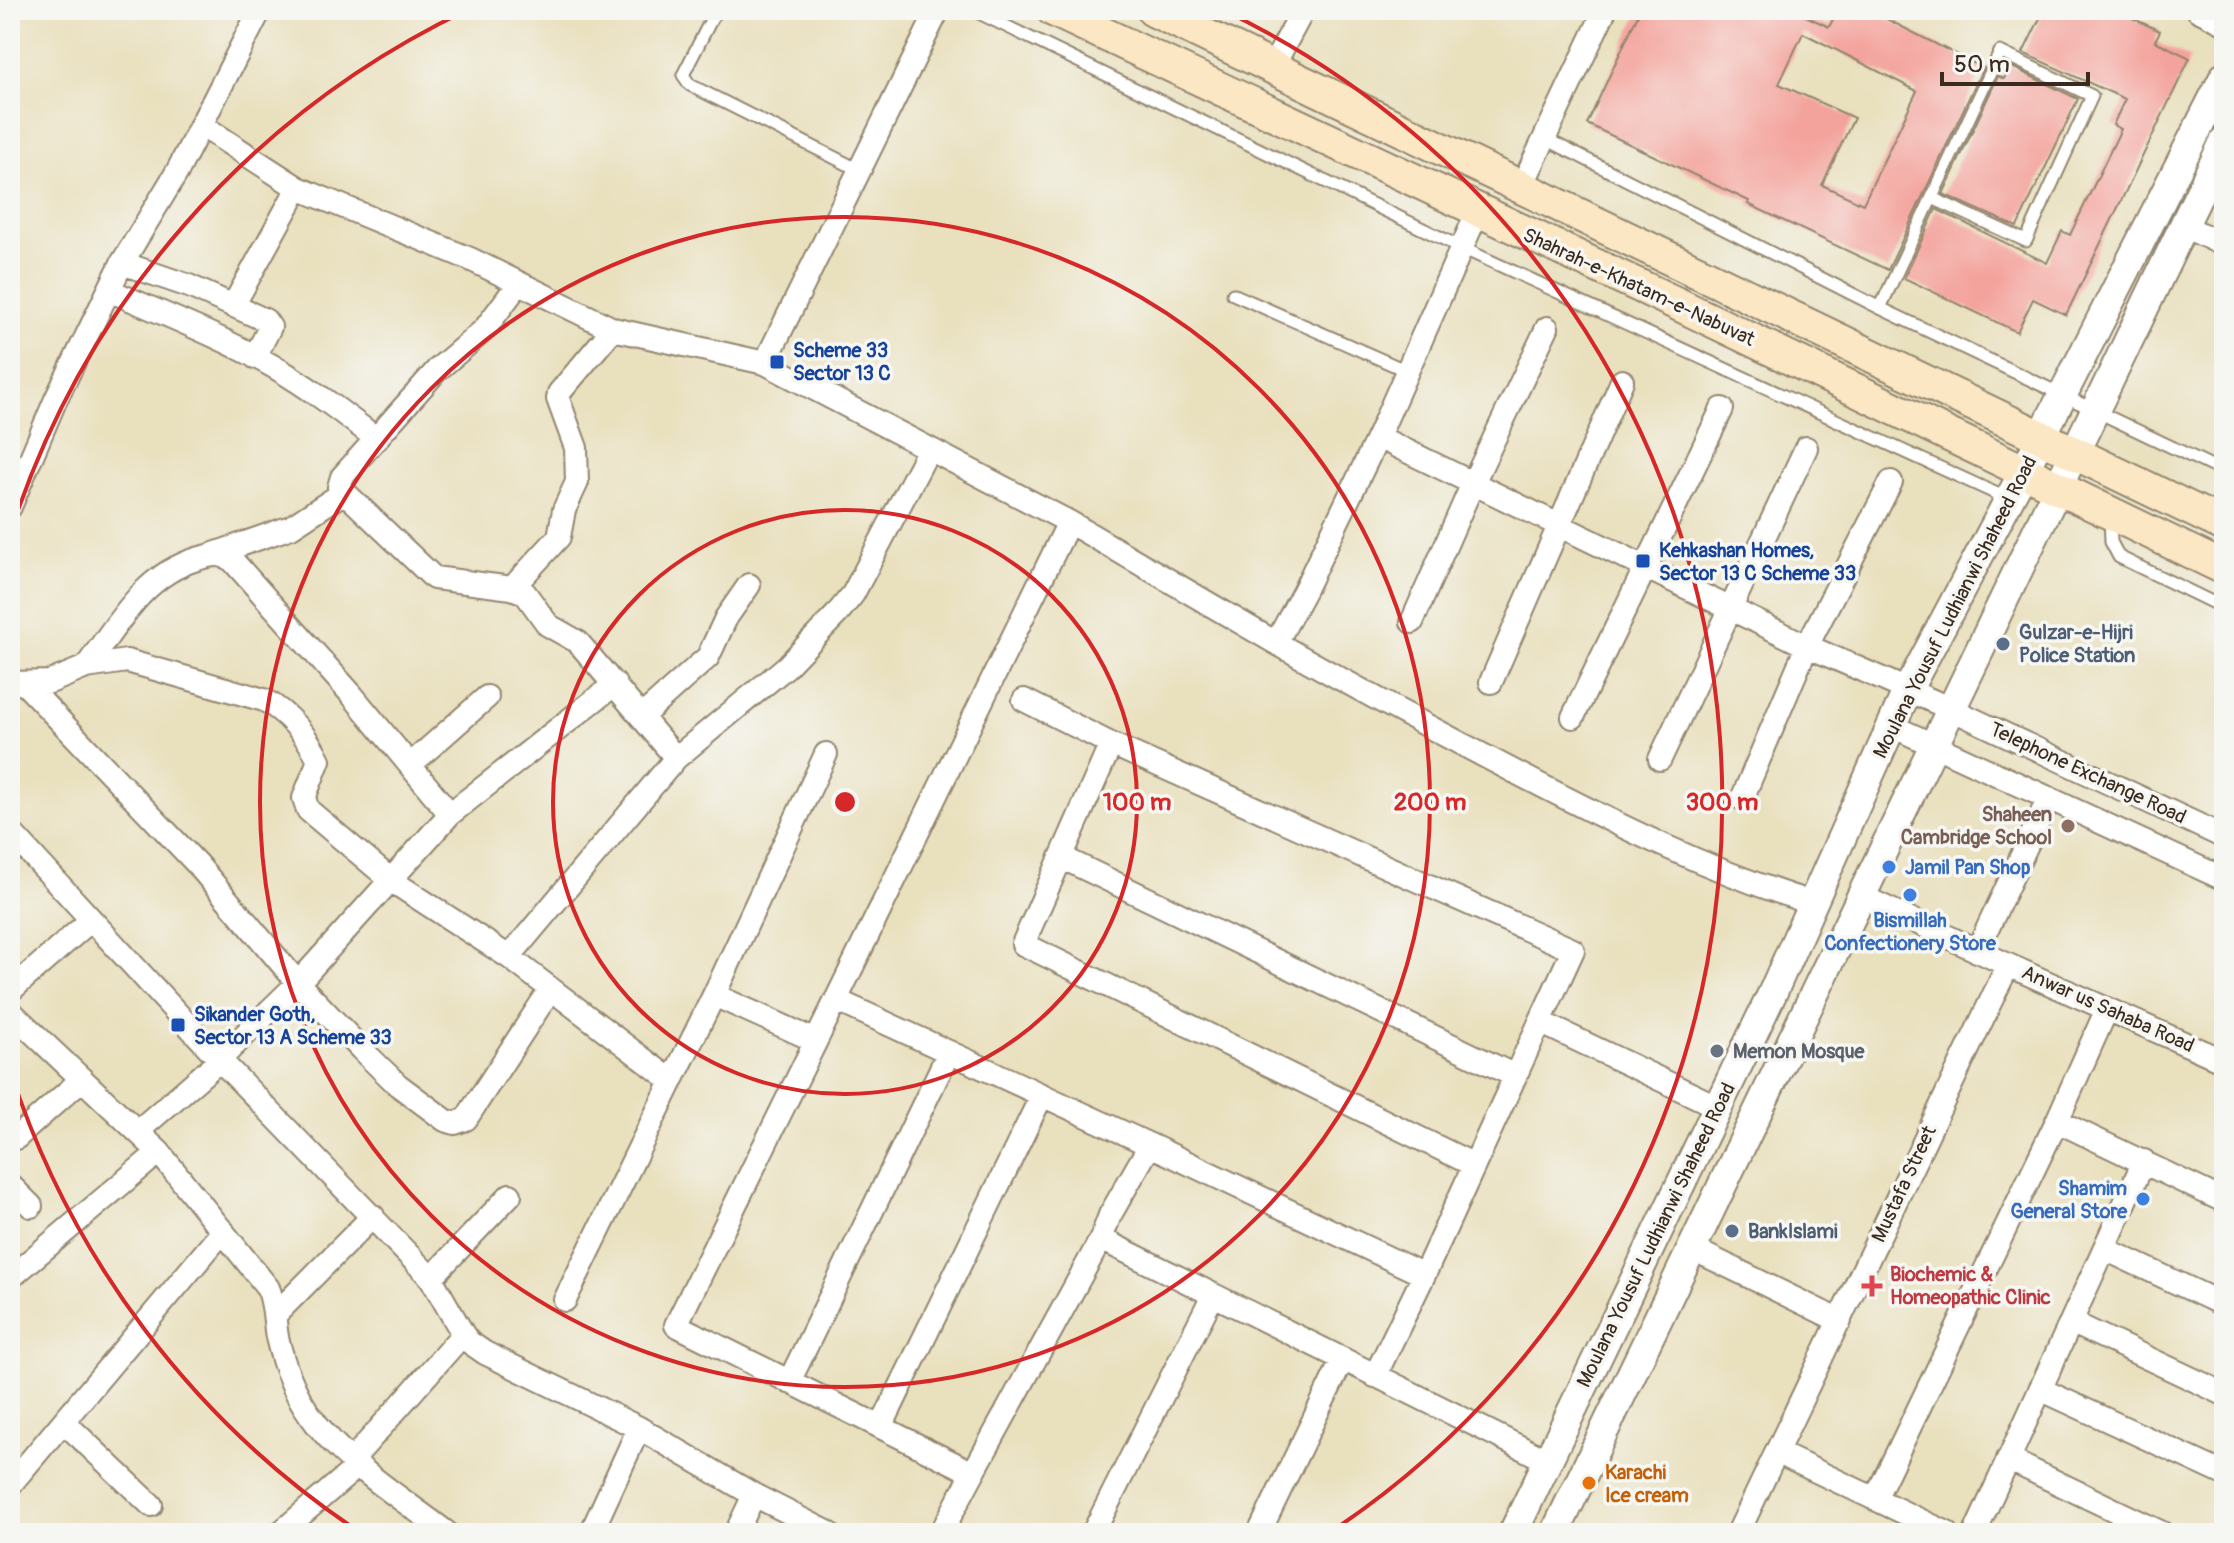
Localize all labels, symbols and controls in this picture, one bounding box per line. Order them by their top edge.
scale bar [1942,36,2088,86]
text: 50 m [1954,50,2010,79]
street label: Shahrah-e-Khatam-e-Nabuvat [1519,222,1760,352]
place label: Scheme 33 Sector 13 C [793,338,891,386]
marker: Scheme 33 Sector 13 C [768,353,786,371]
street label: Moulana Yousuf Ludhianwi Shaheed Road [1868,452,2042,762]
place label: Kehkashan Homes, Sector 13 C Scheme 33 [1659,538,1856,586]
marker: Kehkashan Homes, Sector 13 C Scheme 33 [1634,552,1652,570]
place label: Gulzar-e-Hijri Police Station [2019,620,2135,668]
marker: Gulzar-e-Hijri Police Station [1994,635,2012,653]
street label: Telephone Exchange Road [1986,716,2190,830]
centre of rings [831,788,859,816]
text: 100 m [1103,788,1171,817]
text: 200 m [1394,788,1466,817]
text: 300 m [1686,788,1758,817]
place label: Shaheen Cambridge School [1901,802,2052,850]
marker: Shaheen Cambridge School [2059,817,2077,835]
place label: Jamil Pan Shop [1905,855,2031,880]
marker: Jamil Pan Shop [1880,858,1898,876]
marker: Bismillah Confectionery Store [1901,886,1919,904]
place label: Bismillah Confectionery Store [1824,908,1997,956]
street label: Anwar us Sahaba Road [2018,960,2198,1058]
place label: Sikander Goth, Sector 13 A Scheme 33 [194,1002,392,1050]
marker: Sikander Goth, Sector 13 A Scheme 33 [169,1016,187,1034]
place label: Memon Mosque [1733,1039,1866,1064]
marker: Memon Mosque [1708,1042,1726,1060]
street label: Moulana Yousuf Ludhianwi Shaheed Road [1571,1079,1741,1391]
street label: Mustafa Street [1866,1121,1942,1246]
place label: Shamim General Store [2011,1176,2128,1224]
marker: Shamim General Store [2134,1190,2152,1208]
place label: BankIslami [1748,1219,1838,1244]
marker: BankIslami [1723,1222,1741,1240]
place label: Biochemic & Homeopathic Clinic [1890,1262,2051,1310]
marker: Biochemic & Homeopathic Clinic [1861,1275,1883,1297]
place label: Karachi Ice cream [1605,1460,1689,1508]
marker: Karachi Ice cream [1580,1474,1598,1492]

